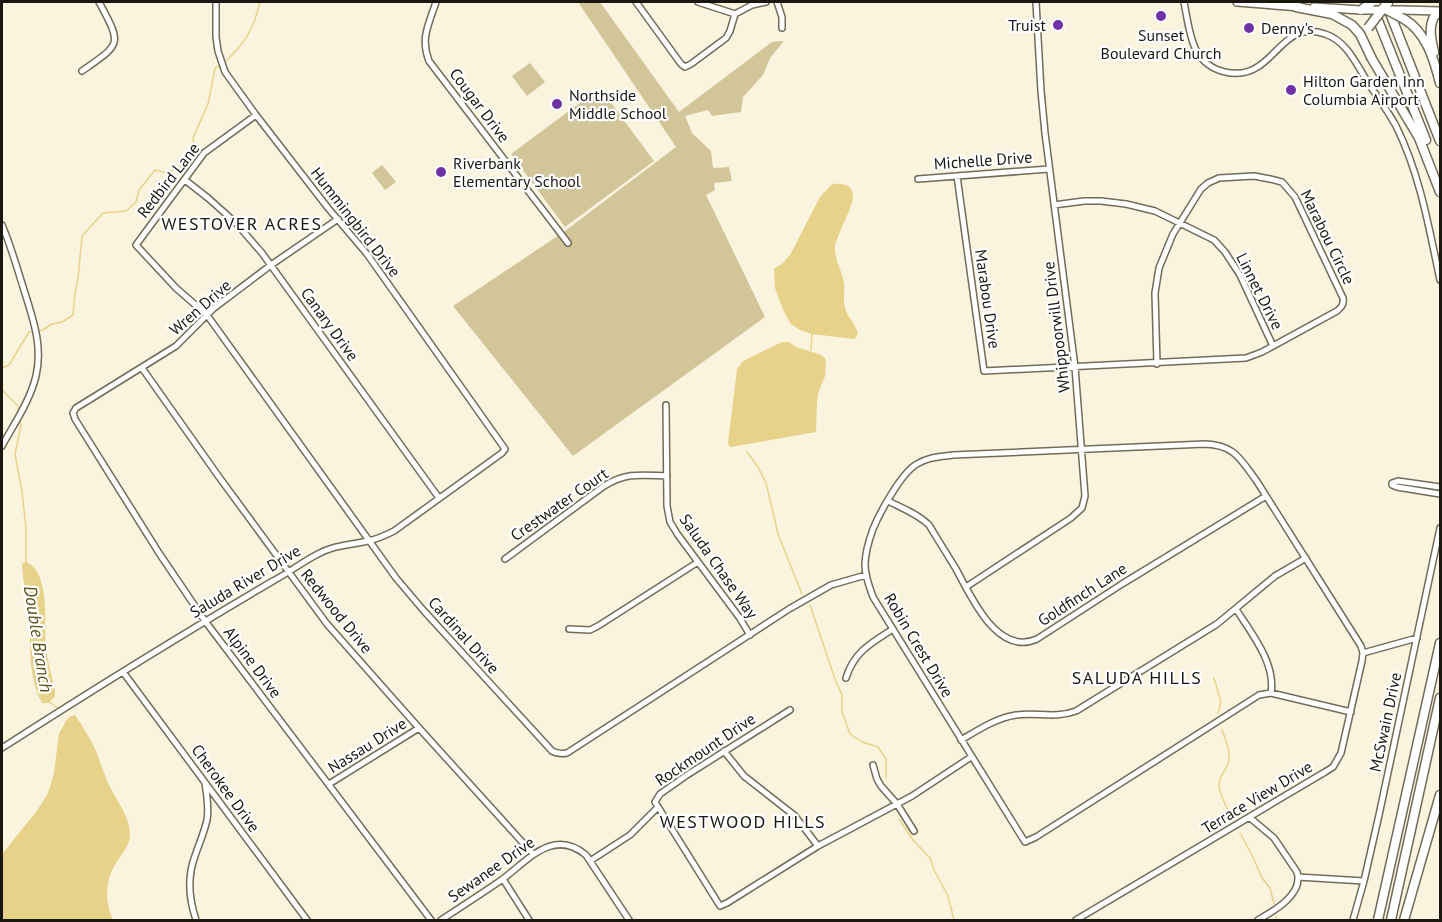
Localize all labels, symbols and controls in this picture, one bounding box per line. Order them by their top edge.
marker: Sunset Boulevard Church [1154,9,1168,23]
place label: Truist [1008,15,1047,35]
marker: Truist [1051,18,1065,32]
place label: Denny's [1261,18,1314,38]
marker: Denny's [1242,21,1256,35]
place label: Sunset Boulevard Church [1101,25,1221,63]
street label: Cougar Drive [446,64,514,146]
place label: Hilton Garden Inn Columbia Airport [1303,71,1425,109]
marker: Hilton Garden Inn Columbia Airport [1284,83,1298,97]
place label: Northside Middle School [569,85,667,123]
marker: Northside Middle School [550,97,564,111]
street label: Redbird Lane [133,139,203,221]
street label: Michelle Drive [933,147,1033,173]
place label: Riverbank Elementary School [453,153,581,191]
street label: Hummingbird Drive [307,163,405,281]
marker: Riverbank Elementary School [434,165,448,179]
street label: Marabou Circle [1296,186,1360,288]
district label: WESTOVER ACRES [161,212,323,235]
street label: Marabou Drive [971,248,1005,350]
street label: Linnet Drive [1232,249,1288,333]
street label: Whippoorwill Drive [1038,260,1074,394]
street label: Wren Drive [165,275,235,339]
street label: Canary Drive [297,283,363,365]
street label: Crestwater Court [506,463,612,545]
street label: Saluda Chase Way [675,510,763,623]
street label: Saluda River Drive [186,540,304,622]
street label: Goldfinch Lane [1034,558,1130,630]
street label: Redwood Drive [297,565,377,657]
water label: Double Branch [19,584,58,694]
street label: Robin Crest Drive [880,589,958,701]
street label: Cardinal Drive [424,592,504,678]
street label: Alpine Drive [220,622,286,702]
district label: SALUDA HILLS [1072,666,1202,689]
street label: McSwain Drive [1365,670,1405,774]
street label: Rockmount Drive [651,708,759,790]
street label: Nassau Drive [324,713,410,777]
street label: Cherokee Drive [187,740,265,836]
street label: Terrace View Drive [1198,756,1316,838]
district label: WESTWOOD HILLS [660,810,826,833]
street label: Sewanee Drive [444,832,538,906]

